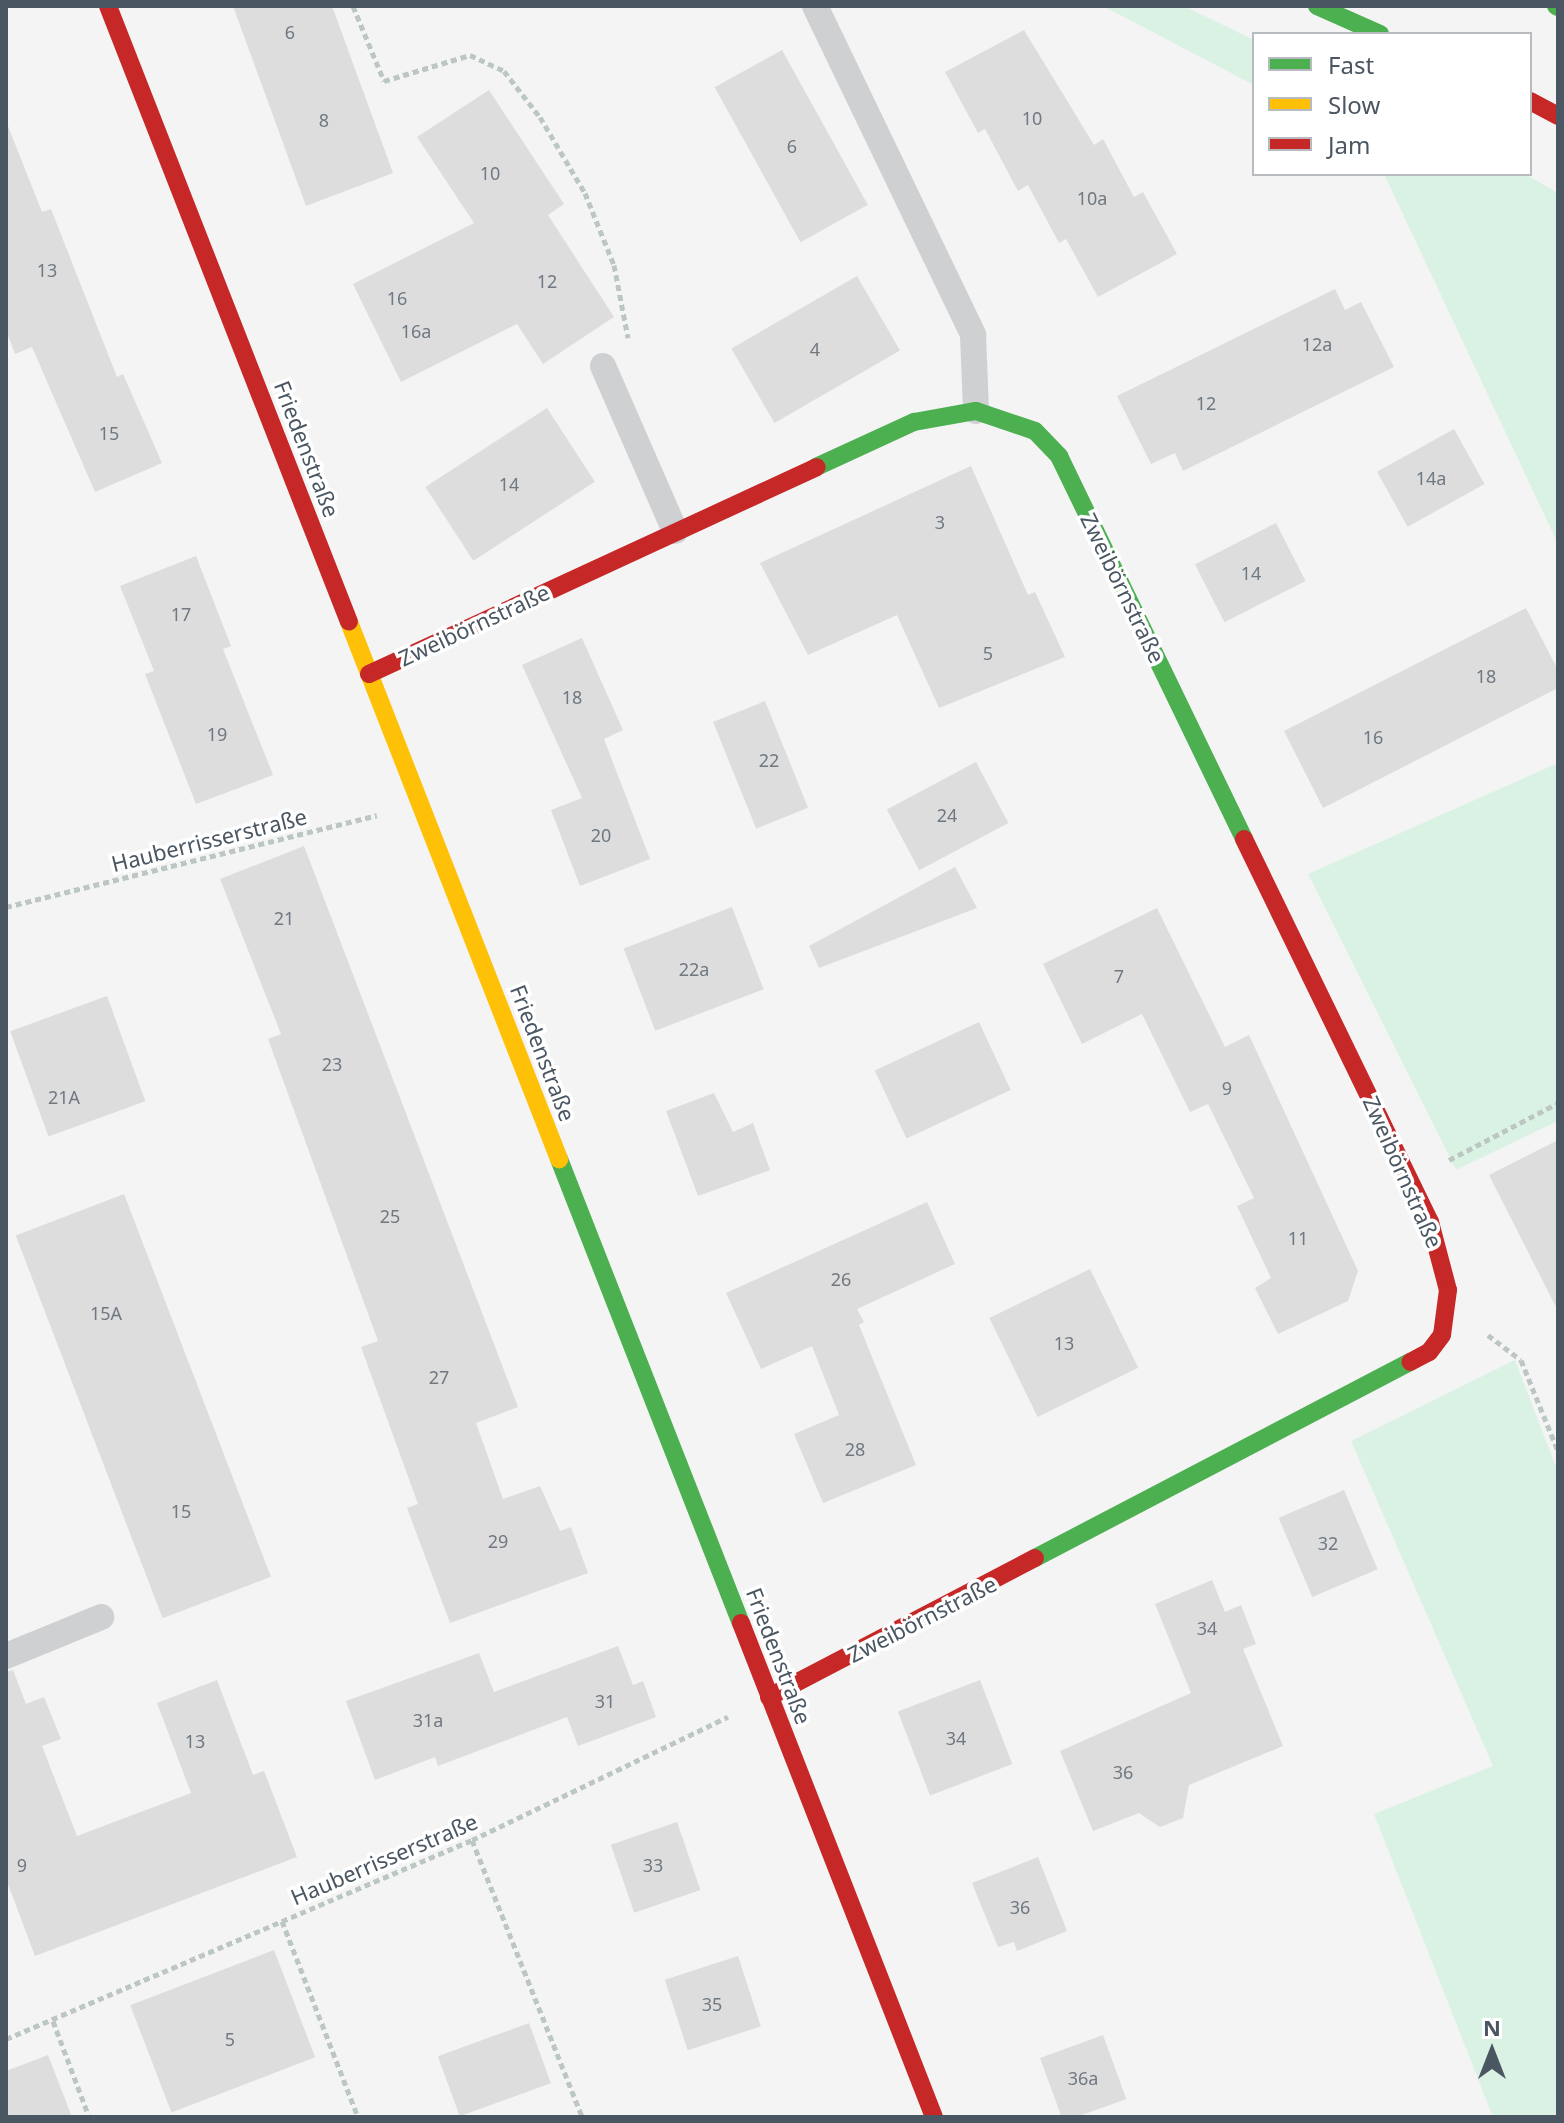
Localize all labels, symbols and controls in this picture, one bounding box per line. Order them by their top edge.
house number: 6 [285,21,295,43]
legend [1252,32,1532,176]
text: Fast [1328,48,1374,81]
text: Slow [1328,88,1380,121]
house number: 10 [1022,107,1042,129]
house number: 8 [319,109,329,131]
text: Jam [1328,128,1370,161]
house number: 6 [787,135,797,157]
house number: 10 [480,162,500,184]
house number: 10a [1077,187,1107,209]
house number: 13 [37,259,57,281]
house number: 12 [537,270,557,292]
house number: 16 [387,287,407,309]
house number: 16a [401,320,431,342]
house number: 12a [1302,333,1332,355]
house number: 4 [810,338,820,360]
street label: Friedenstraße [269,377,345,521]
house number: 12 [1196,392,1216,414]
house number: 15 [99,422,119,444]
house number: 14a [1416,467,1446,489]
house number: 14 [499,473,519,495]
street label: Zweibörnstraße [1075,509,1171,667]
house number: 3 [935,511,945,533]
house number: 14 [1241,562,1261,584]
street label: Zweibörnstraße [394,579,554,671]
house number: 17 [171,603,191,625]
house number: 5 [983,642,993,664]
house number: 18 [1476,665,1496,687]
house number: 18 [562,686,582,708]
house number: 19 [207,723,227,745]
house number: 16 [1363,726,1383,748]
house number: 22 [759,749,779,771]
street label: Hauberrisserstraße [109,803,309,877]
house number: 24 [937,804,957,826]
house number: 20 [591,824,611,846]
house number: 21 [274,907,294,929]
house number: 22a [679,958,709,980]
house number: 7 [1114,965,1124,987]
street label: Friedenstraße [505,981,581,1125]
house number: 23 [322,1053,342,1075]
house number: 9 [1222,1077,1232,1099]
house number: 21A [48,1086,80,1108]
street label: Zweibörnstraße [1358,1092,1448,1252]
house number: 25 [380,1205,400,1227]
house number: 11 [1288,1227,1308,1249]
house number: 26 [831,1268,851,1290]
house number: 15A [90,1302,122,1324]
house number: 13 [1054,1332,1074,1354]
house number: 27 [429,1366,449,1388]
house number: 28 [845,1438,865,1460]
house number: 15 [171,1500,191,1522]
house number: 29 [488,1530,508,1552]
house number: 32 [1318,1532,1338,1554]
street label: Zweibörnstraße [843,1570,1001,1668]
street label: Friedenstraße [741,1584,817,1728]
house number: 34 [1197,1617,1217,1639]
house number: 31 [595,1690,615,1712]
house number: 31a [413,1709,443,1731]
house number: 34 [946,1727,966,1749]
house number: 13 [185,1730,205,1752]
house number: 36 [1113,1761,1133,1783]
street label: Hauberrisserstraße [287,1808,481,1910]
house number: 9 [17,1854,27,1876]
house number: 33 [643,1854,663,1876]
house number: 36 [1010,1896,1030,1918]
house number: 35 [702,1993,722,2015]
north arrow [1452,2011,1532,2091]
text: N [1483,2012,1501,2042]
house number: 5 [225,2028,235,2050]
house number: 36a [1068,2067,1098,2089]

